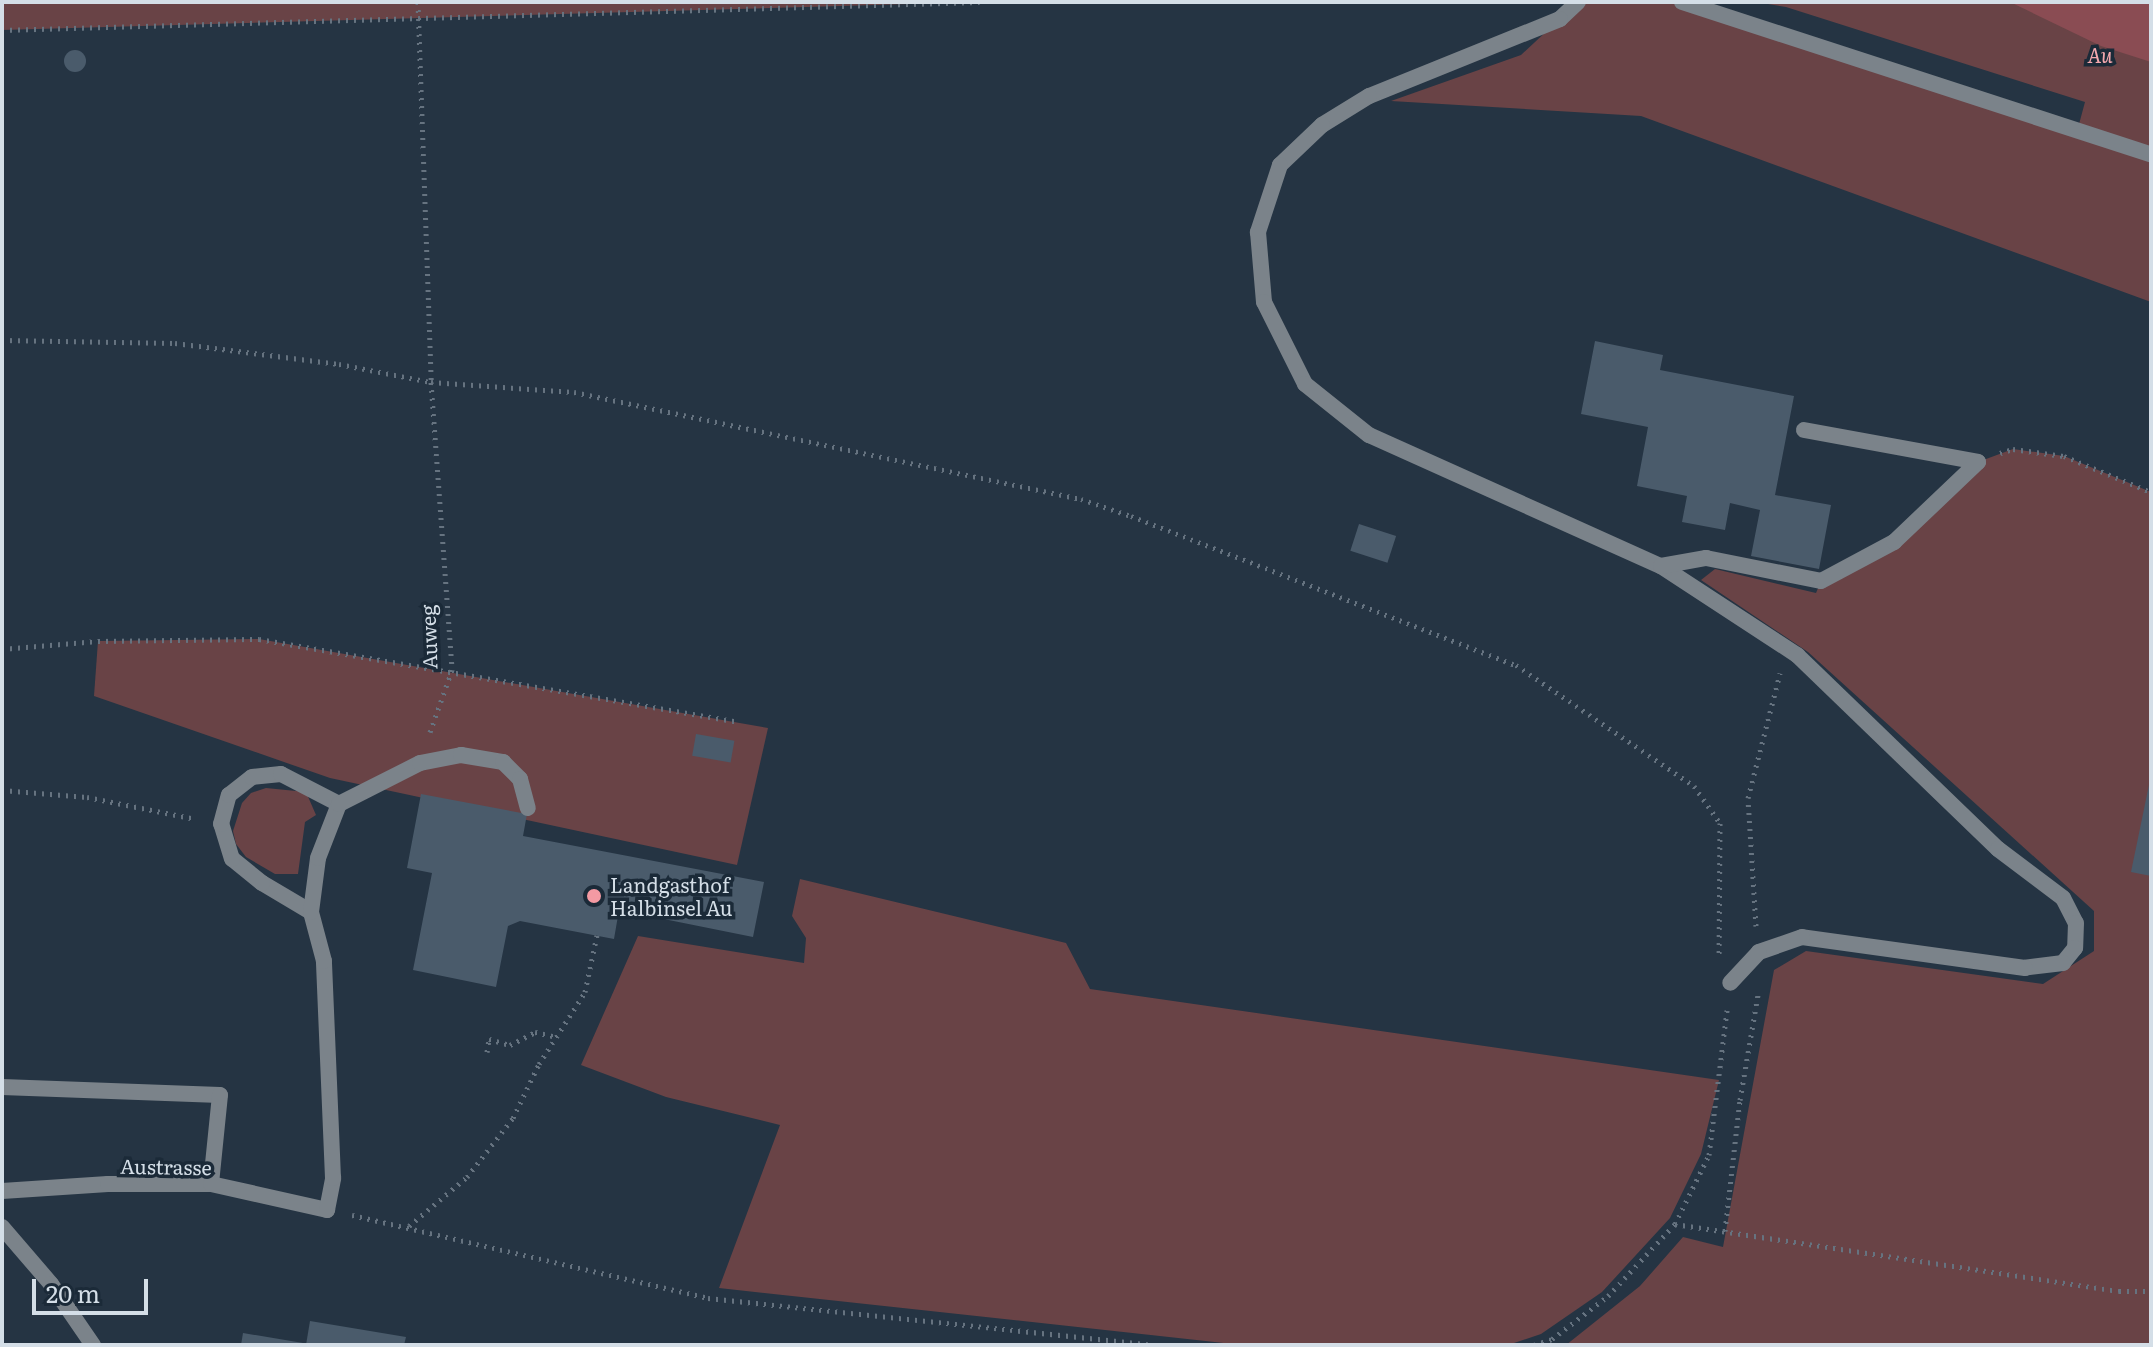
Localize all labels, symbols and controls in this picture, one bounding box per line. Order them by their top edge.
park label: Au [2087,42,2113,66]
street label: Auweg [415,604,441,670]
place label: Landgasthof Halbinsel Au [610,872,732,919]
marker: Landgasthof Halbinsel Au [585,887,603,905]
street label: Austrasse [120,1153,212,1179]
scale bar [36,1263,152,1313]
text: 20 m [46,1275,100,1310]

